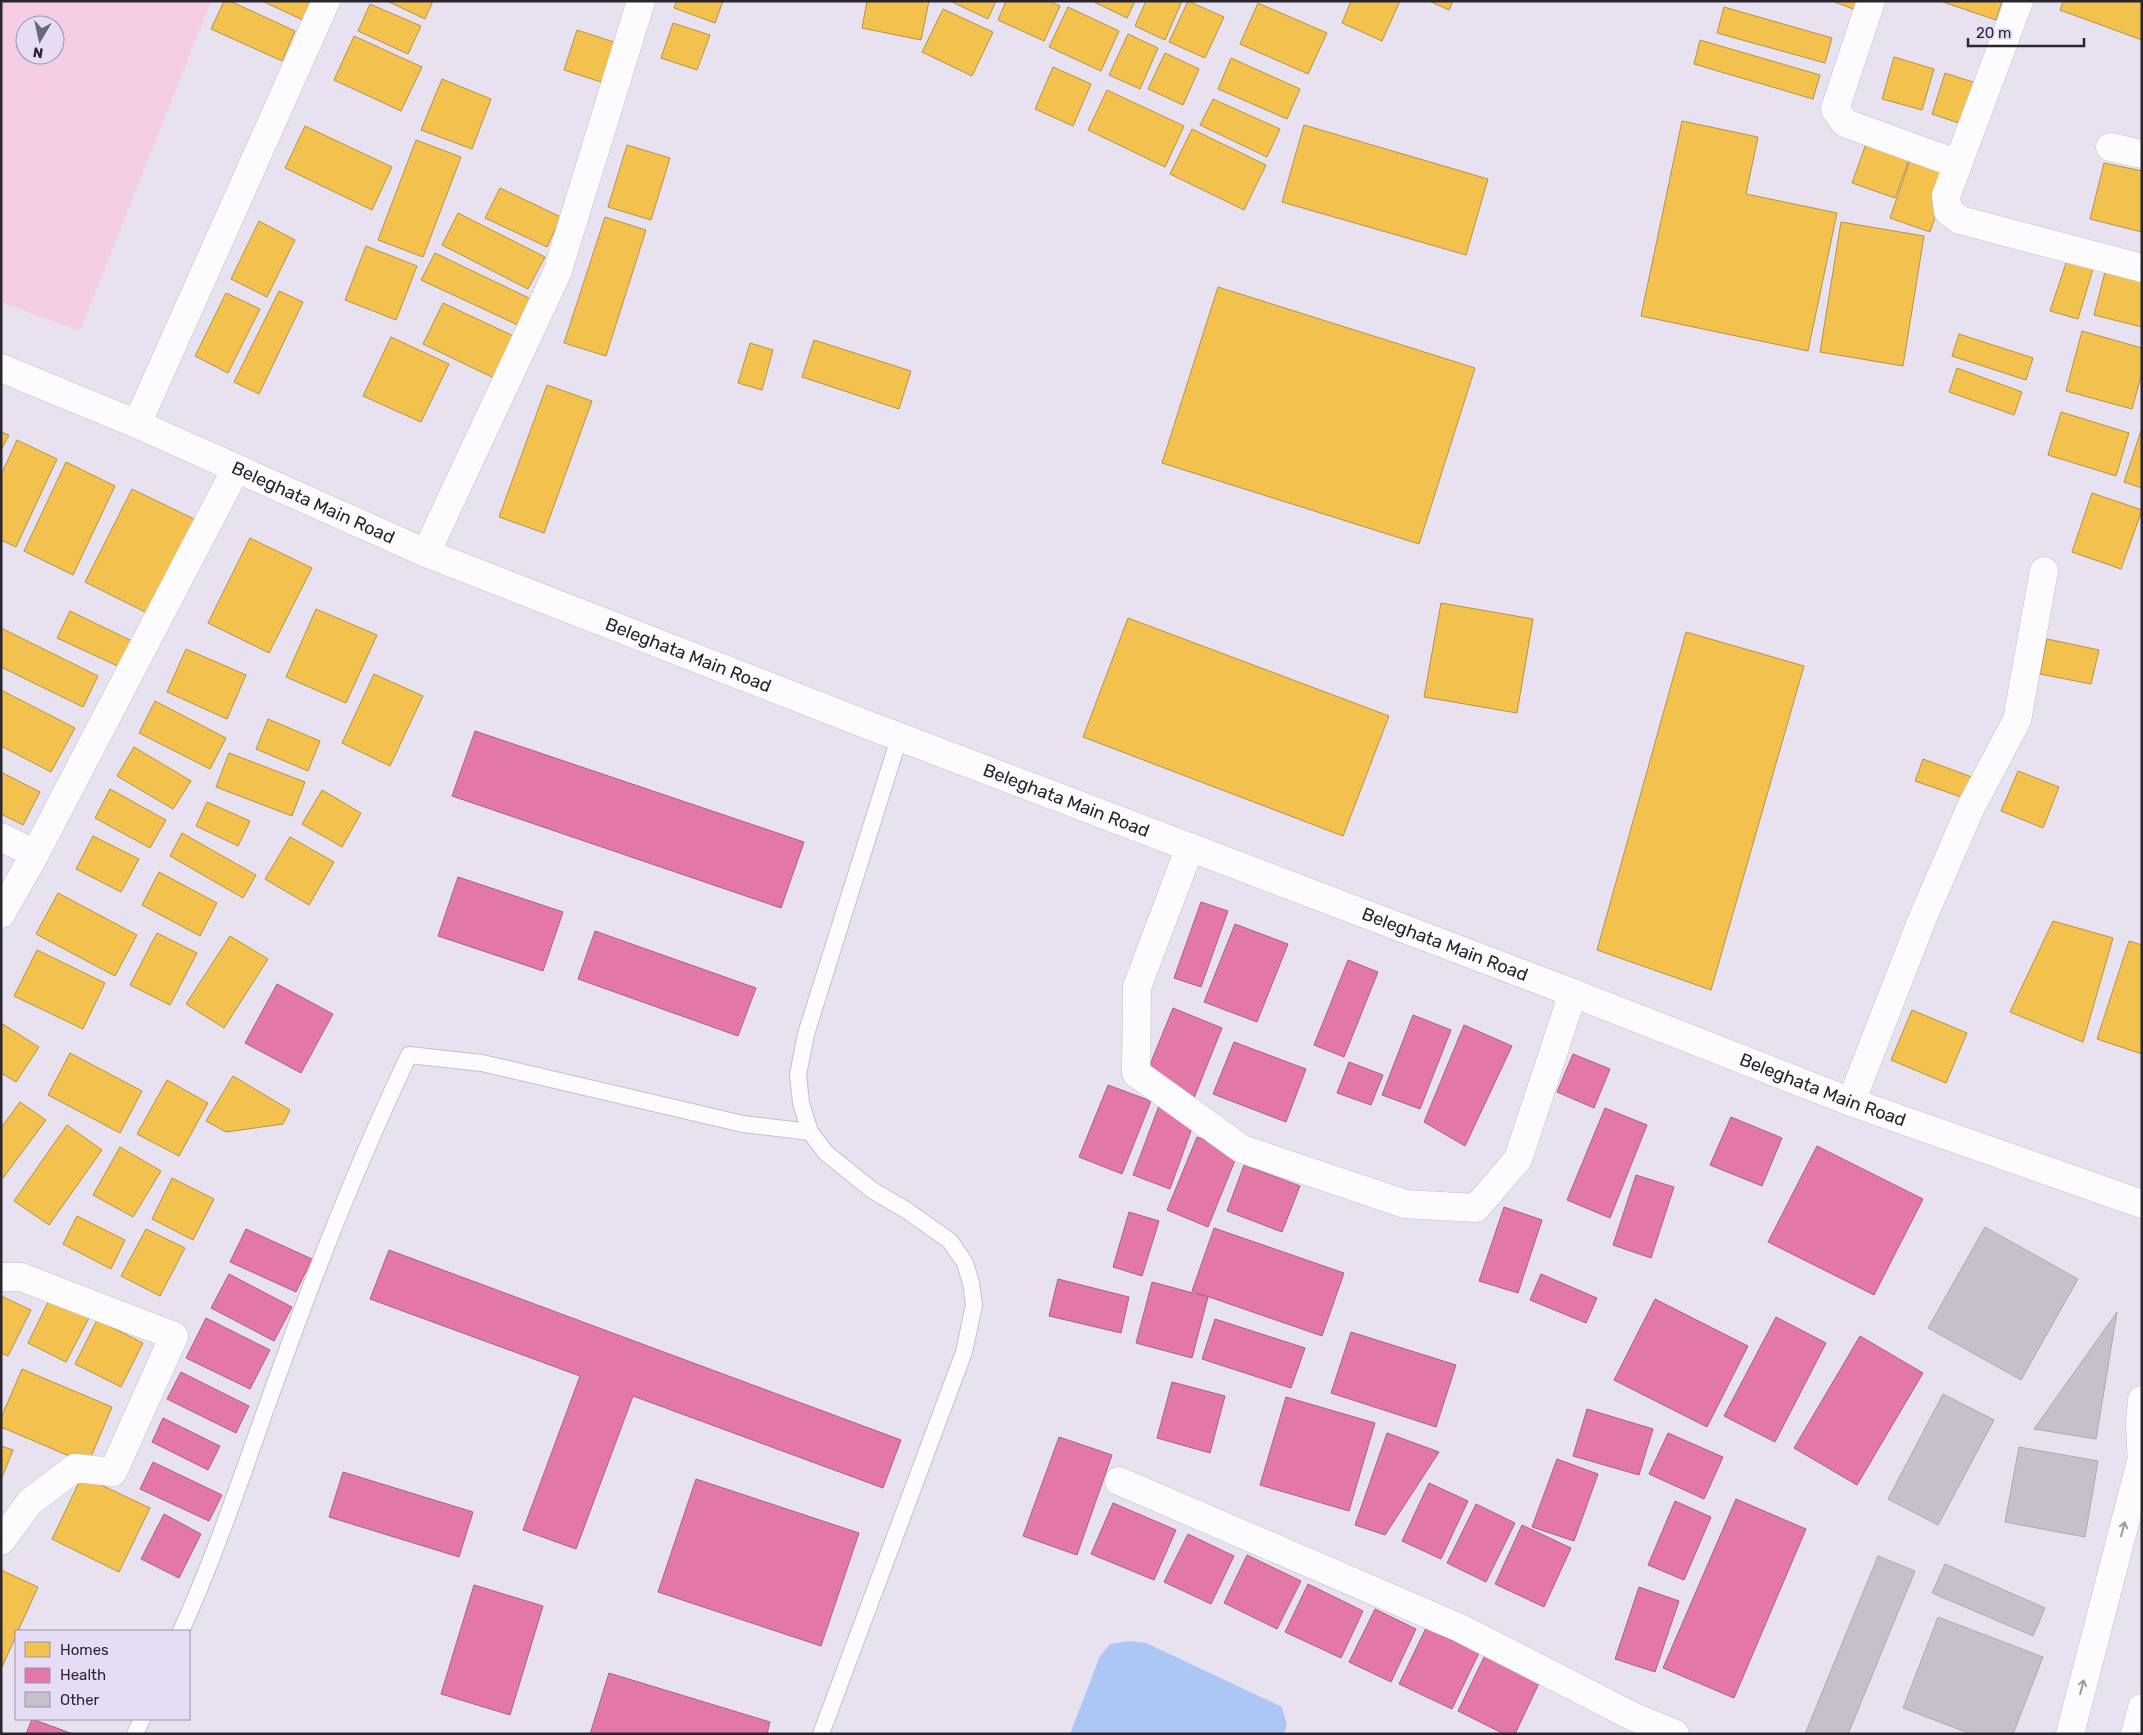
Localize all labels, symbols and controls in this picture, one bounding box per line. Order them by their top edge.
north arrow [15,15,65,65]
scale bar [1968,15,2084,47]
text: 20 m [1976,24,2011,42]
text: N [32,43,44,62]
street label: Beleghata Main Road [228,457,398,549]
street label: Beleghata Main Road [602,613,774,697]
street label: Beleghata Main Road [980,759,1153,842]
street label: Beleghata Main Road [1359,903,1531,986]
street label: Beleghata Main Road [1736,1048,1909,1131]
one-way arrow [2119,1522,2129,1538]
legend [15,1630,190,1720]
text: Homes [60,1641,109,1659]
text: Health [60,1666,106,1684]
one-way arrow [2078,1679,2088,1695]
text: Other [60,1691,100,1709]

